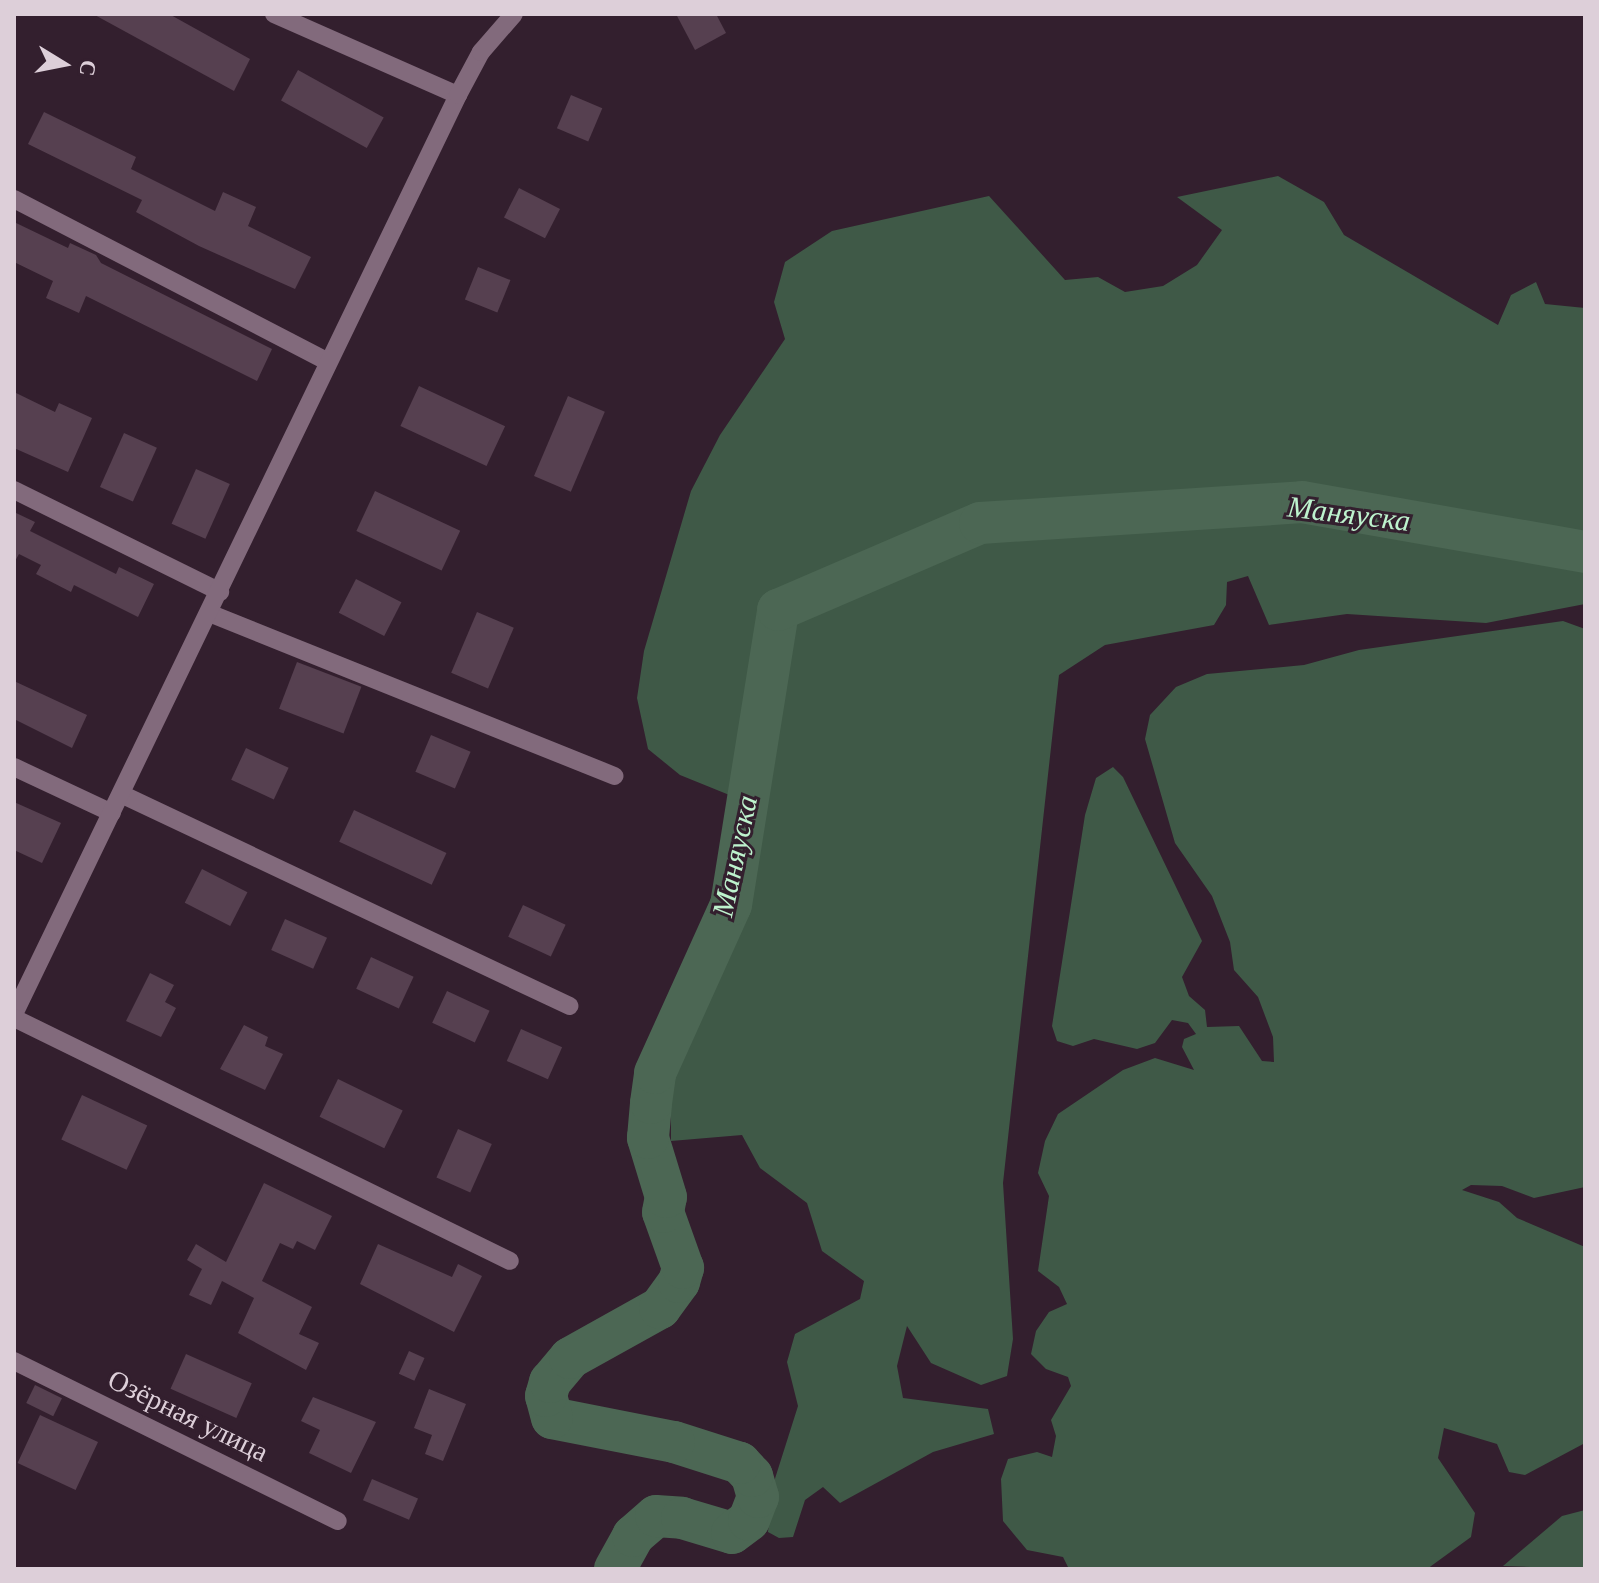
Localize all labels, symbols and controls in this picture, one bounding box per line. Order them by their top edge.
north arrow [24,24,104,104]
text: С [74,58,102,78]
water label: Маняуска [1286,489,1412,539]
water label: Маняуска [705,792,765,920]
street label: Озёрная улица [102,1363,274,1469]

